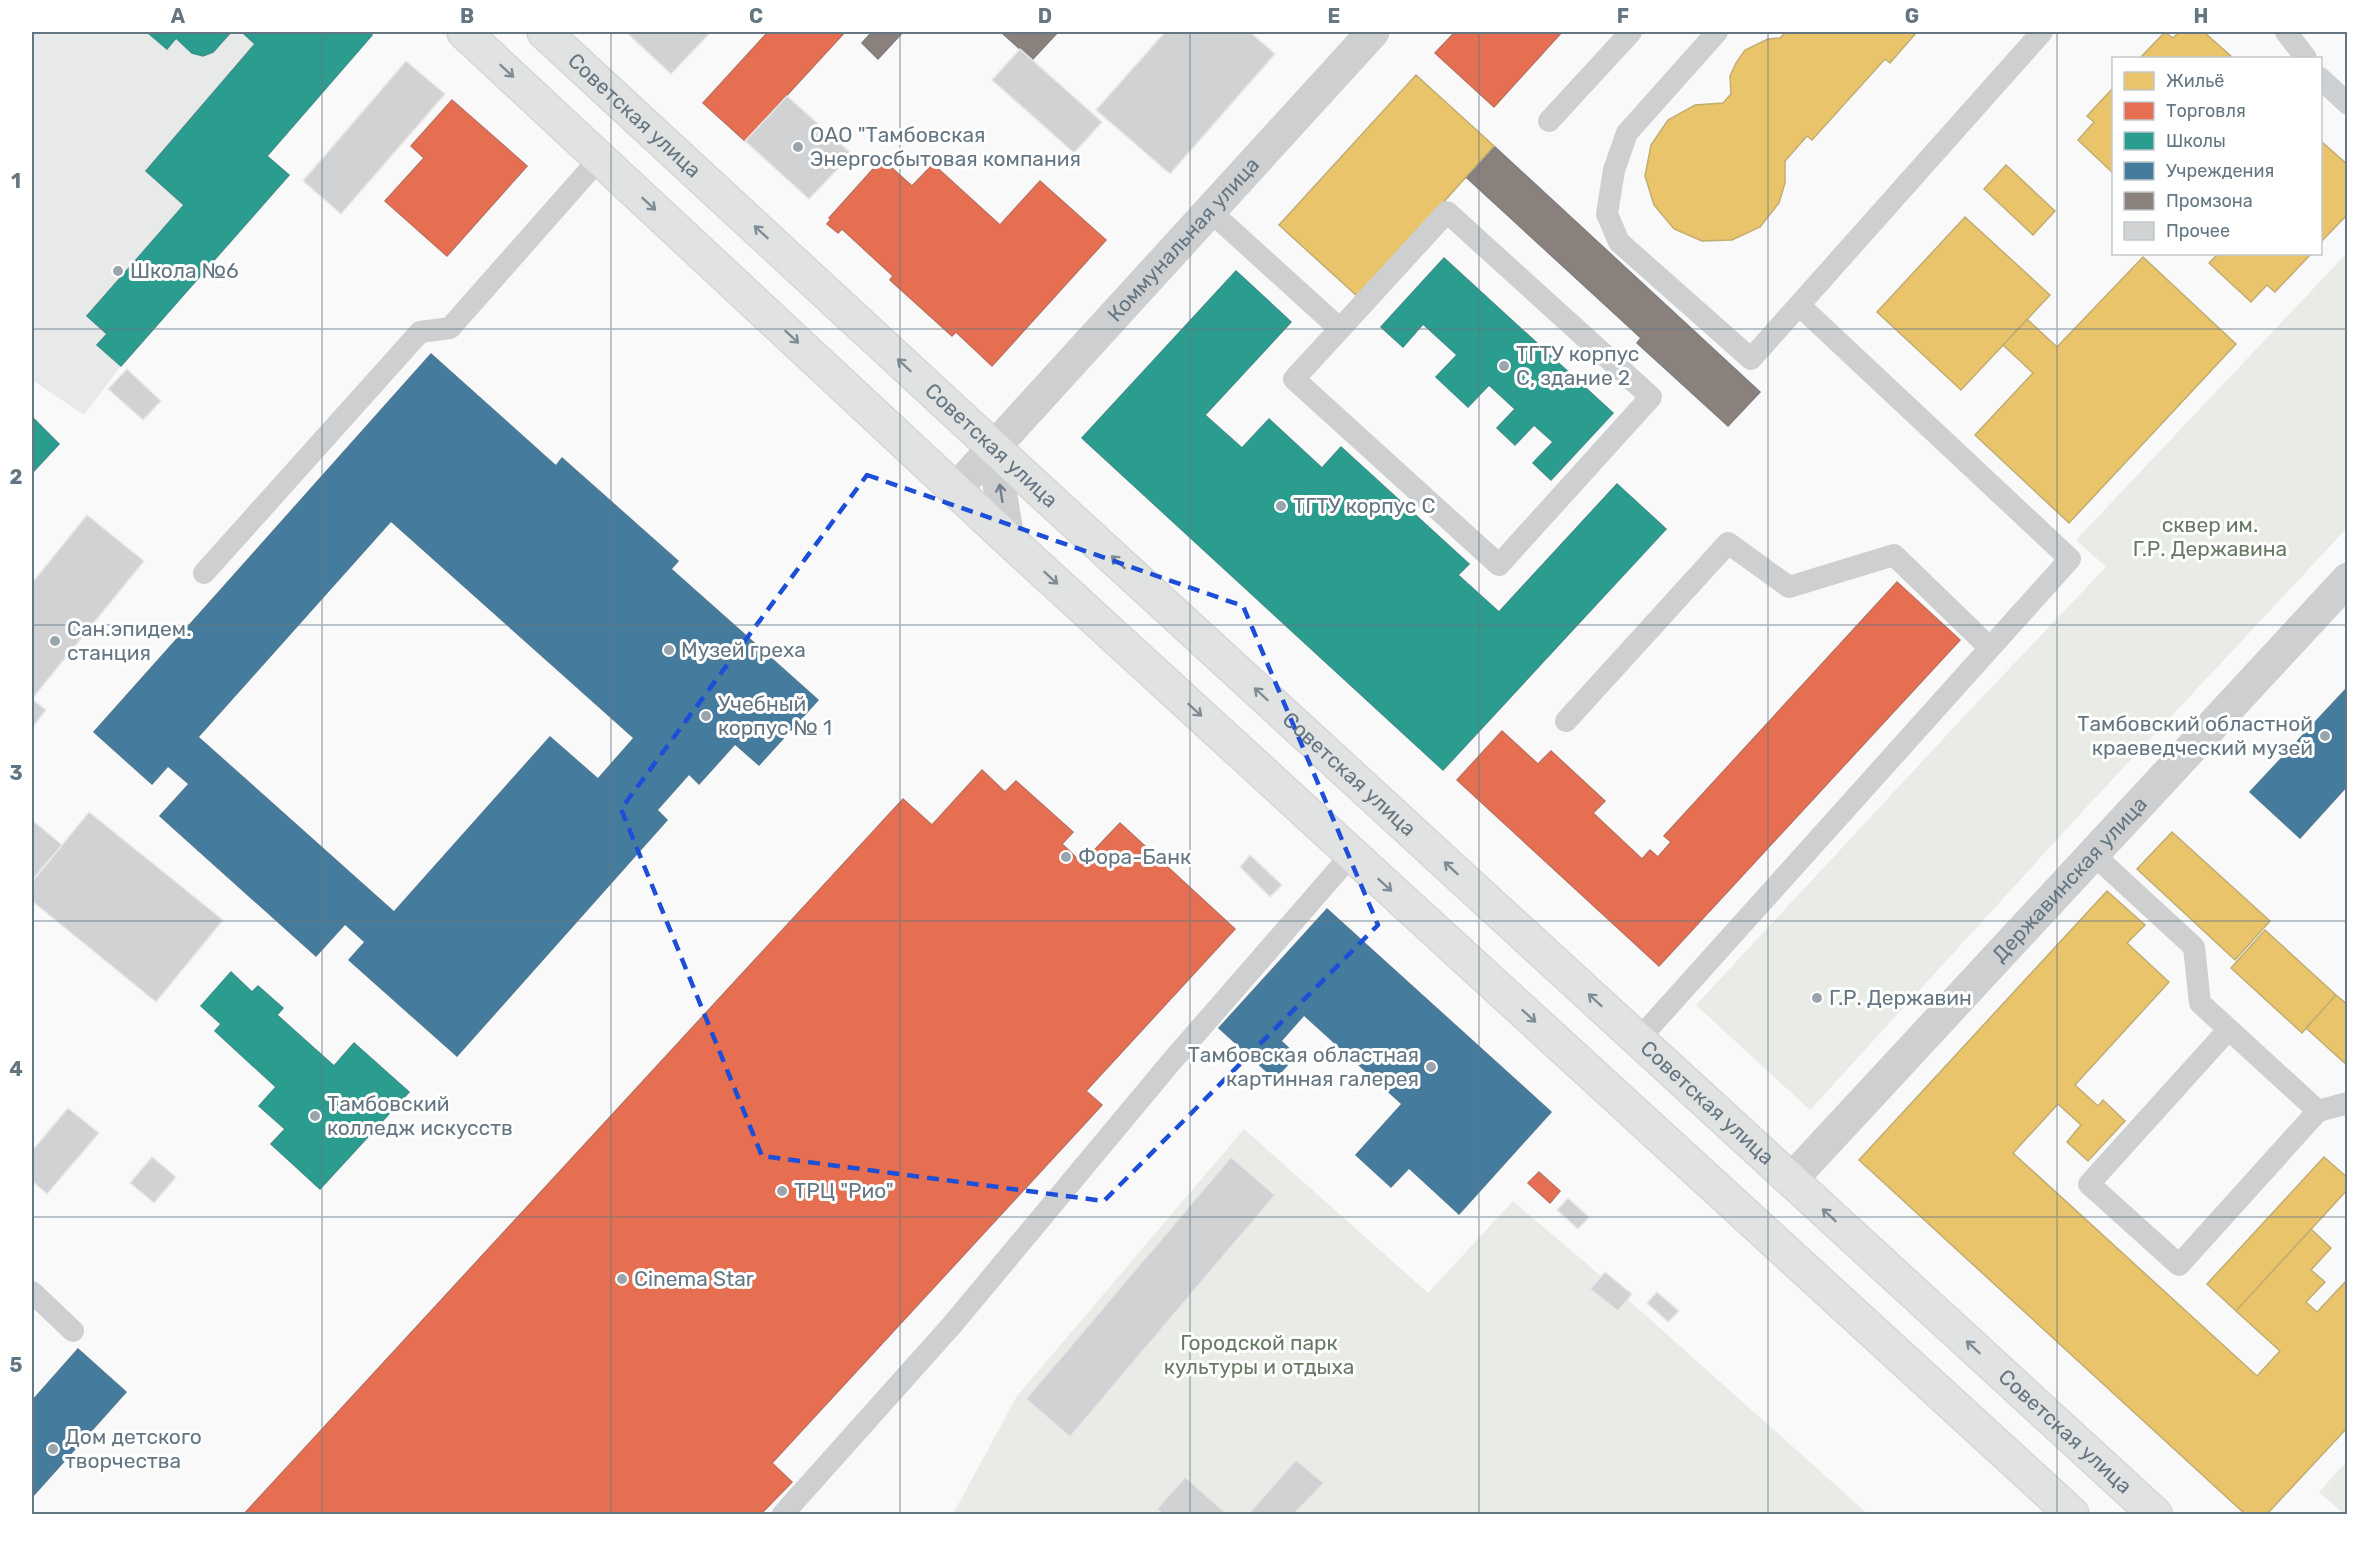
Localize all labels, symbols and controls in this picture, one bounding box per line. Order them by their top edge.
text: A [171,4,186,28]
text: B [460,4,474,28]
text: C [749,4,763,28]
text: D [1038,4,1052,28]
text: E [1328,4,1340,28]
text: F [1617,4,1629,28]
text: G [1905,4,1919,28]
text: H [2194,4,2208,28]
street label: Советская улица [563,48,706,183]
legend [2112,57,2322,255]
one-way arrow [499,64,514,79]
text: Жильё [2166,70,2224,92]
text: Торговля [2166,100,2246,122]
place label: ОАО "Тамбовская Энергосбытовая компания [810,122,1081,171]
text: Школы [2166,130,2226,152]
marker: ОАО "Тамбовская Энергосбытовая компания [791,140,805,154]
street label: Коммунальная улица [1102,152,1264,327]
text: Учреждения [2166,160,2274,182]
text: 1 [11,169,21,193]
text: Промзона [2166,190,2253,212]
one-way arrow [642,197,657,211]
text: Прочее [2166,220,2230,242]
one-way arrow [754,225,769,239]
place label: Школа №6 [130,258,239,283]
marker: Школа №6 [111,264,125,278]
one-way arrow [784,330,799,344]
place label: ТГТУ корпус С, здание 2 [1516,341,1639,390]
one-way arrow [897,358,912,372]
marker: ТГТУ корпус С, здание 2 [1497,359,1511,373]
street label: Советская улица [920,377,1063,512]
text: 2 [10,465,23,489]
one-way arrow [995,484,1006,503]
place label: ТГТУ корпус С [1293,493,1435,518]
marker: ТГТУ корпус С [1274,499,1288,513]
park label: сквер им. Г.Р. Державина [2133,512,2287,561]
one-way arrow [1110,555,1125,569]
one-way arrow [1044,571,1059,586]
place label: Сан.эпидем. станция [67,616,192,665]
marker: Сан.эпидем. станция [48,634,62,648]
place label: Музей греха [681,637,806,662]
marker: Музей греха [662,643,676,657]
one-way arrow [1254,687,1269,701]
place label: Учебный корпус № 1 [718,691,832,740]
one-way arrow [1187,703,1202,717]
street label: Советская улица [1278,706,1421,841]
marker: Учебный корпус № 1 [699,709,713,723]
place label: Тамбовский областной краеведческий музей [2077,711,2313,760]
marker: Тамбовский областной краеведческий музей [2318,729,2332,743]
text: 3 [9,761,23,785]
street label: Державинская улица [1987,791,2152,967]
place label: Фора-Банк [1078,844,1191,869]
marker: Фора-Банк [1059,850,1073,864]
one-way arrow [1444,861,1459,875]
one-way arrow [1378,877,1393,892]
place label: Г.Р. Державин [1829,985,1972,1010]
marker: Г.Р. Державин [1810,991,1824,1005]
one-way arrow [1588,993,1603,1007]
one-way arrow [1521,1009,1536,1023]
street label: Советская улица [1636,1035,1779,1170]
place label: Тамбовская областная картинная галерея [1188,1042,1419,1091]
text: 4 [9,1057,23,1081]
marker: Тамбовская областная картинная галерея [1424,1060,1438,1074]
place label: Тамбовский колледж искусств [327,1091,513,1140]
marker: Тамбовский колледж искусств [308,1109,322,1123]
place label: ТРЦ "Рио" [794,1178,894,1203]
marker: ТРЦ "Рио" [775,1184,789,1198]
one-way arrow [1822,1208,1837,1222]
place label: Cinema Star [634,1266,754,1291]
marker: Cinema Star [615,1272,629,1286]
park label: Городской парк культуры и отдыха [1164,1330,1354,1379]
one-way arrow [1966,1340,1981,1354]
text: 5 [10,1353,23,1377]
street label: Советская улица [1994,1364,2137,1498]
place label: Дом детского творчества [65,1424,202,1473]
marker: Дом детского творчества [46,1442,60,1456]

